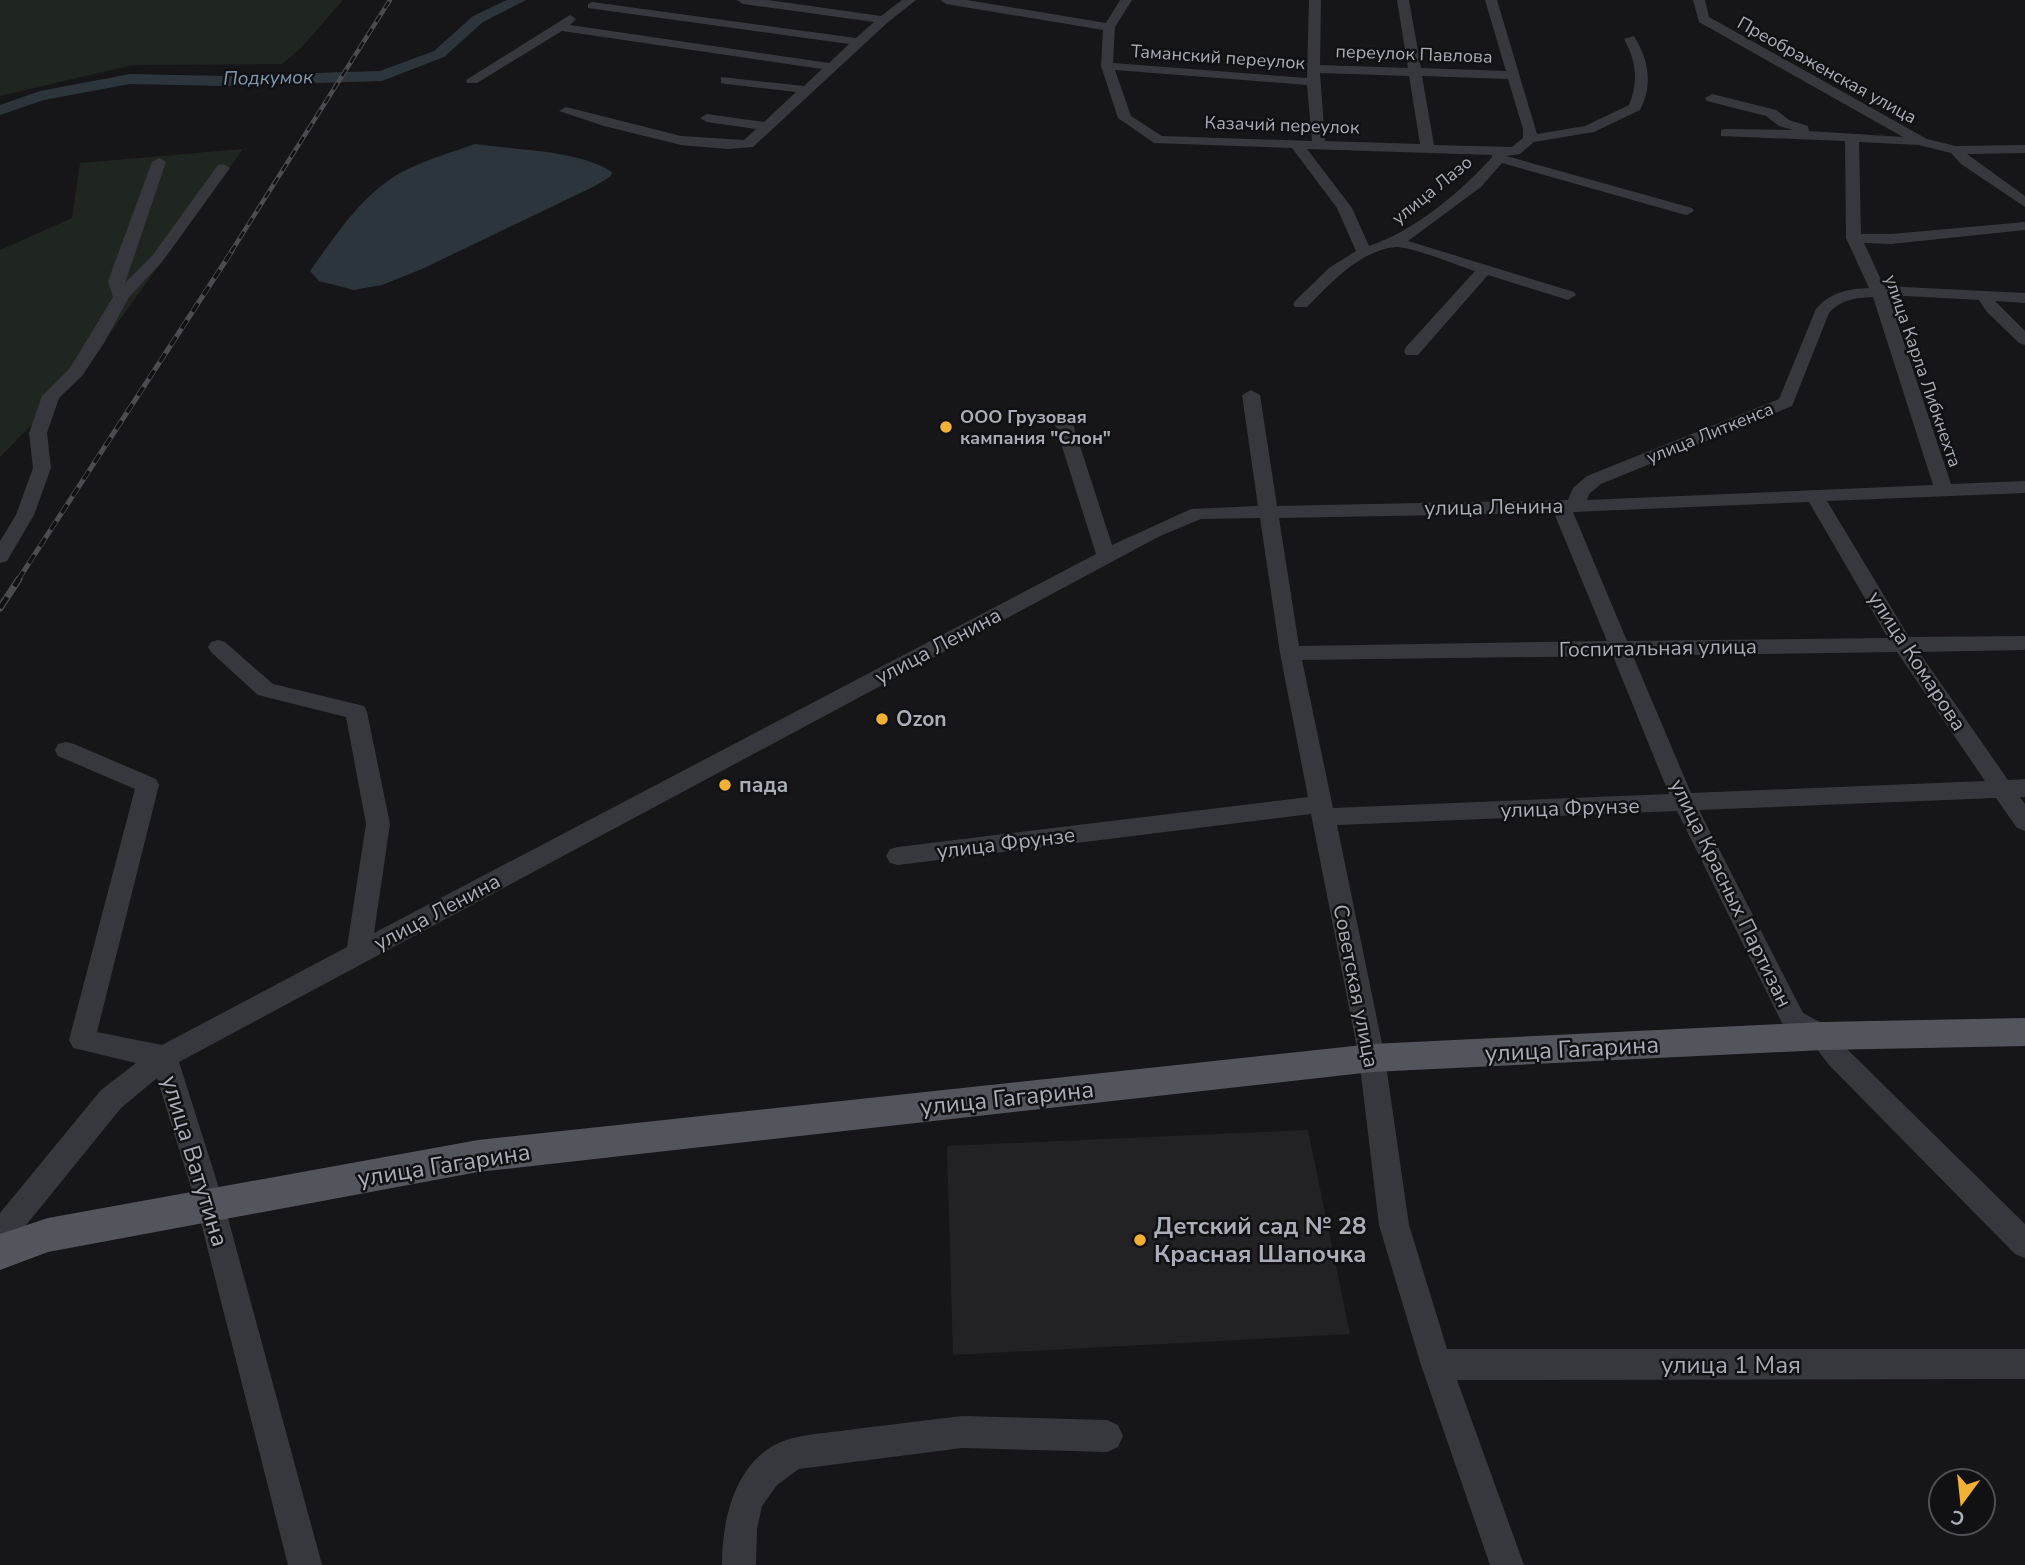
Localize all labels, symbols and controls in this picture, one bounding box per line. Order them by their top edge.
street label: Преображенская улица [1733,11,1921,129]
street label: Таманский переулок [1130,39,1306,75]
street label: переулок Павлова [1335,39,1493,69]
water label: Подкумок [223,64,314,92]
street label: Казачий переулок [1204,110,1360,140]
street label: улица Лазо [1387,150,1477,230]
street label: улица Карла Либкнехта [1879,271,1967,471]
street label: улица Литкенса [1643,397,1777,469]
place label: ООО Грузовая кампания "Слон" [960,405,1111,450]
marker: ООО Грузовая кампания "Слон" [938,419,954,435]
street label: улица Ленина [1424,492,1564,522]
street label: улица Комарова [1861,586,1973,736]
street label: улица Ленина [870,601,1006,691]
street label: Госпитальная улица [1559,632,1757,664]
place label: Ozon [896,705,947,733]
marker: Ozon [874,711,890,727]
place label: пада [739,771,788,799]
street label: улица Красных Партизан [1663,774,1799,1012]
marker: пада [717,777,733,793]
street label: улица Фрунзе [1500,792,1640,824]
street label: улица Фрунзе [935,821,1077,865]
street label: улица Ленина [369,867,505,957]
street label: Советская улица [1326,902,1386,1070]
street label: улица Гагарина [1484,1028,1660,1070]
street label: улица Ватутина [154,1072,236,1250]
street label: улица Гагарина [919,1073,1095,1123]
street label: улица Гагарина [355,1136,533,1194]
place label: Детский сад № 28 Красная Шапочка [1154,1210,1367,1270]
marker: Детский сад № 28 Красная Шапочка [1132,1232,1148,1248]
street label: улица 1 Мая [1661,1349,1801,1381]
north arrow [1927,1467,1997,1537]
text: С [1948,1503,1967,1532]

